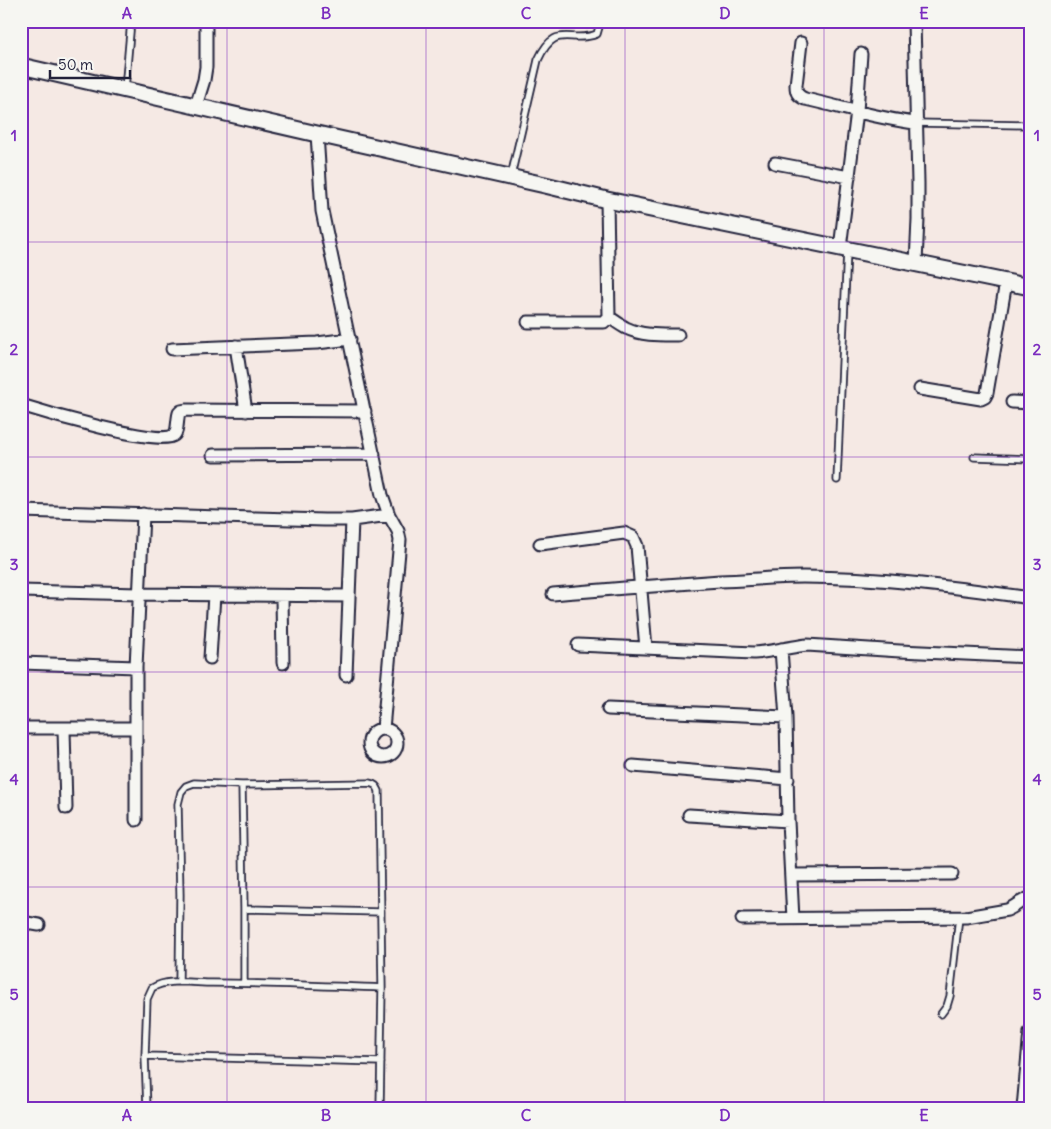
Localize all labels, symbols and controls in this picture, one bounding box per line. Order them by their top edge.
text: A [122,3,132,23]
text: B [321,3,332,23]
text: C [521,3,532,23]
text: D [719,3,731,23]
text: E [919,3,929,23]
scale bar [50,48,130,80]
text: 50 m [58,55,93,74]
text: 1 [11,125,17,145]
text: 1 [1034,125,1040,145]
text: 2 [10,339,19,359]
text: 2 [1033,339,1042,359]
text: 3 [9,554,19,574]
text: 3 [1032,554,1042,574]
text: 4 [9,769,19,789]
text: 4 [1032,769,1042,789]
text: 5 [9,984,19,1004]
text: 5 [1032,984,1042,1004]
text: A [122,1105,132,1125]
text: B [321,1105,332,1125]
text: C [521,1105,532,1125]
text: D [719,1105,731,1125]
text: E [919,1105,929,1125]

